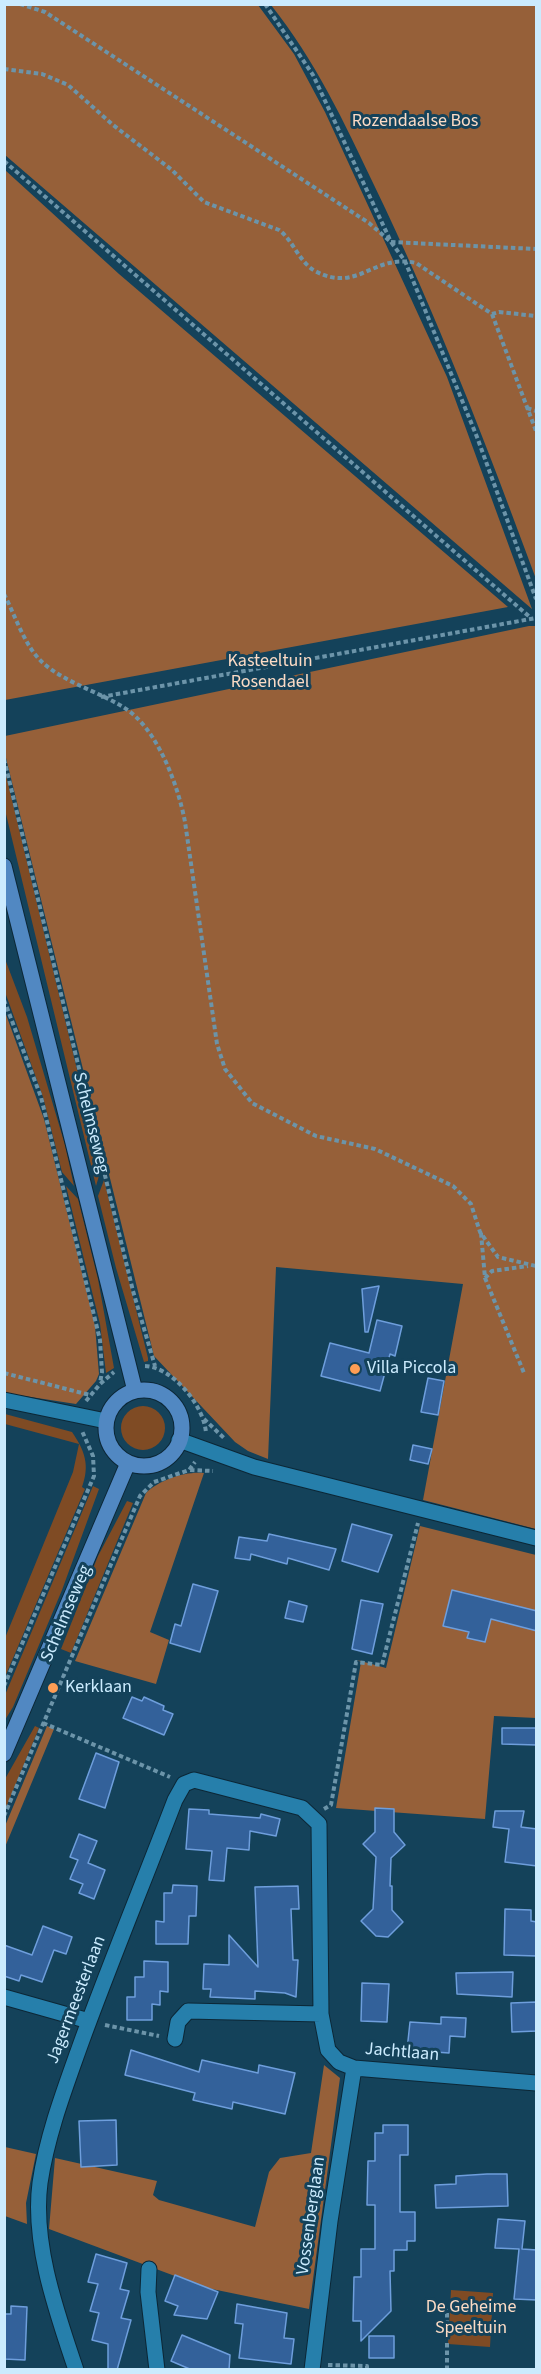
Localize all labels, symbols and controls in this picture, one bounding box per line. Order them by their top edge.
park label: Rozendaalse Bos [352,111,478,133]
park label: Kasteeltuin Rosendael [227,651,313,694]
street label: Schelmseweg [67,1070,113,1176]
place label: Villa Piccola [367,1358,456,1380]
marker: Villa Piccola [348,1362,362,1376]
street label: Schelmseweg [37,1562,97,1666]
place label: Kerklaan [65,1677,132,1699]
marker: Kerklaan [46,1681,60,1695]
street label: Jagermeesterlaan [43,1933,111,2067]
street label: Jachtlaan [364,2039,440,2067]
street label: Vossenberglaan [293,2155,331,2277]
park label: De Geheime Speeltuin [426,2297,516,2340]

